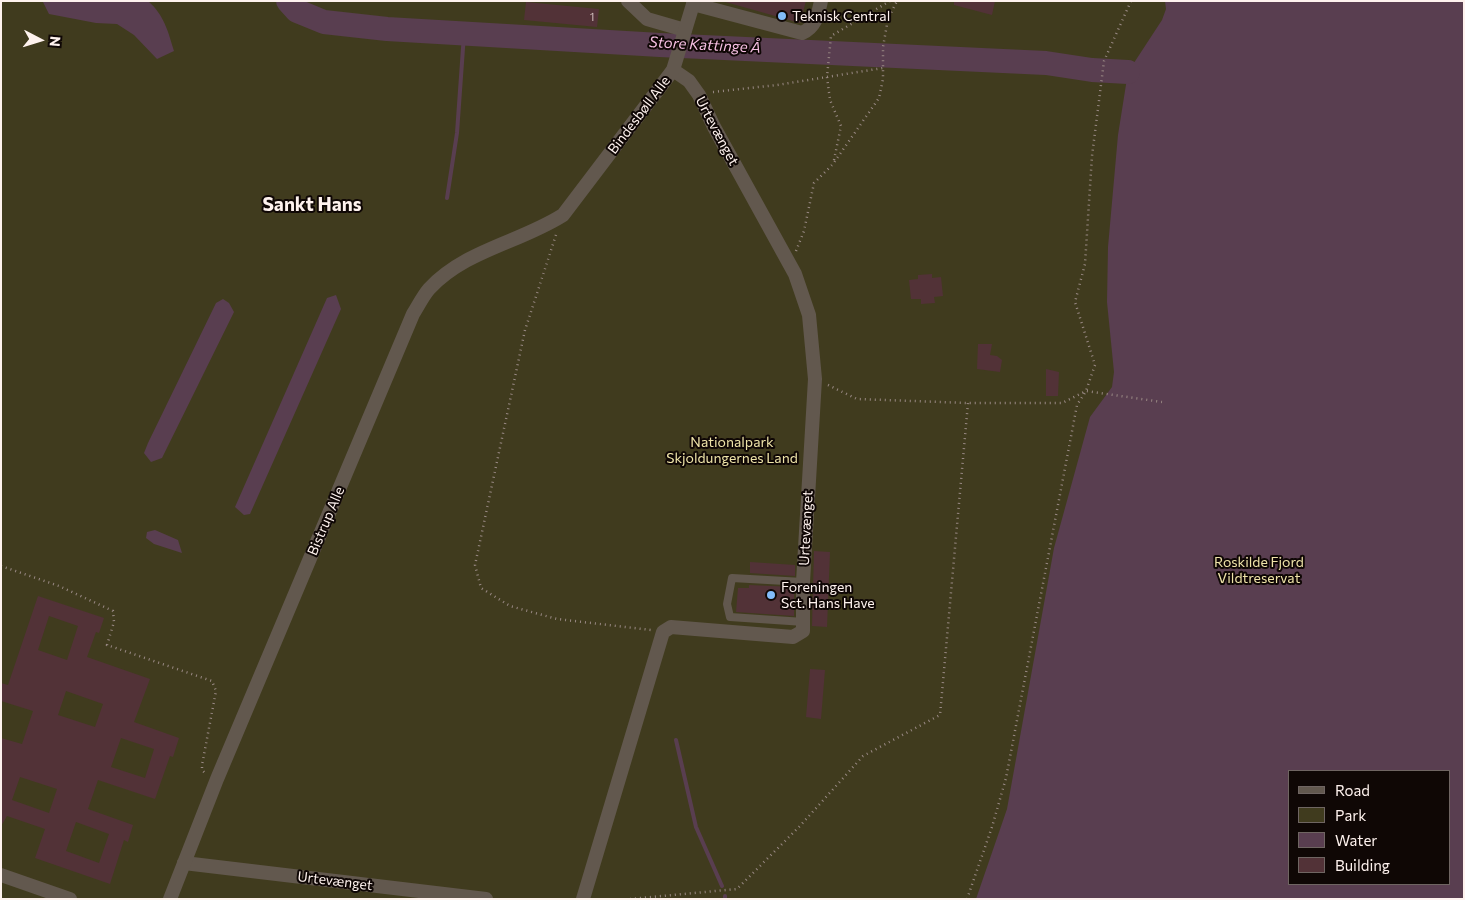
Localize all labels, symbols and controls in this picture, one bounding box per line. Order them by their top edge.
place label: Teknisk Central [792,8,890,24]
house number: 1 [590,10,594,24]
marker: Teknisk Central [776,10,788,22]
north arrow [15,15,65,65]
water label: Store Kattinge Å [649,33,761,57]
text: N [47,35,64,47]
street label: Bindesbøll Alle [604,73,674,157]
street label: Urtevænget [692,94,742,168]
district label: Sankt Hans [262,194,362,216]
park label: Nationalpark Skjoldungernes Land [666,434,798,467]
street label: Bistrup Alle [304,484,348,558]
street label: Urtevænget [796,490,816,566]
park label: Roskilde Fjord Vildtreservat [1214,554,1304,586]
place label: Foreningen Sct. Hans Have [781,579,875,612]
marker: Foreningen Sct. Hans Have [765,589,777,601]
legend [1288,770,1450,885]
text: Road [1335,781,1370,799]
text: Park [1335,806,1366,824]
text: Water [1335,831,1377,849]
text: Building [1335,856,1390,874]
street label: Urtevænget [296,868,374,894]

